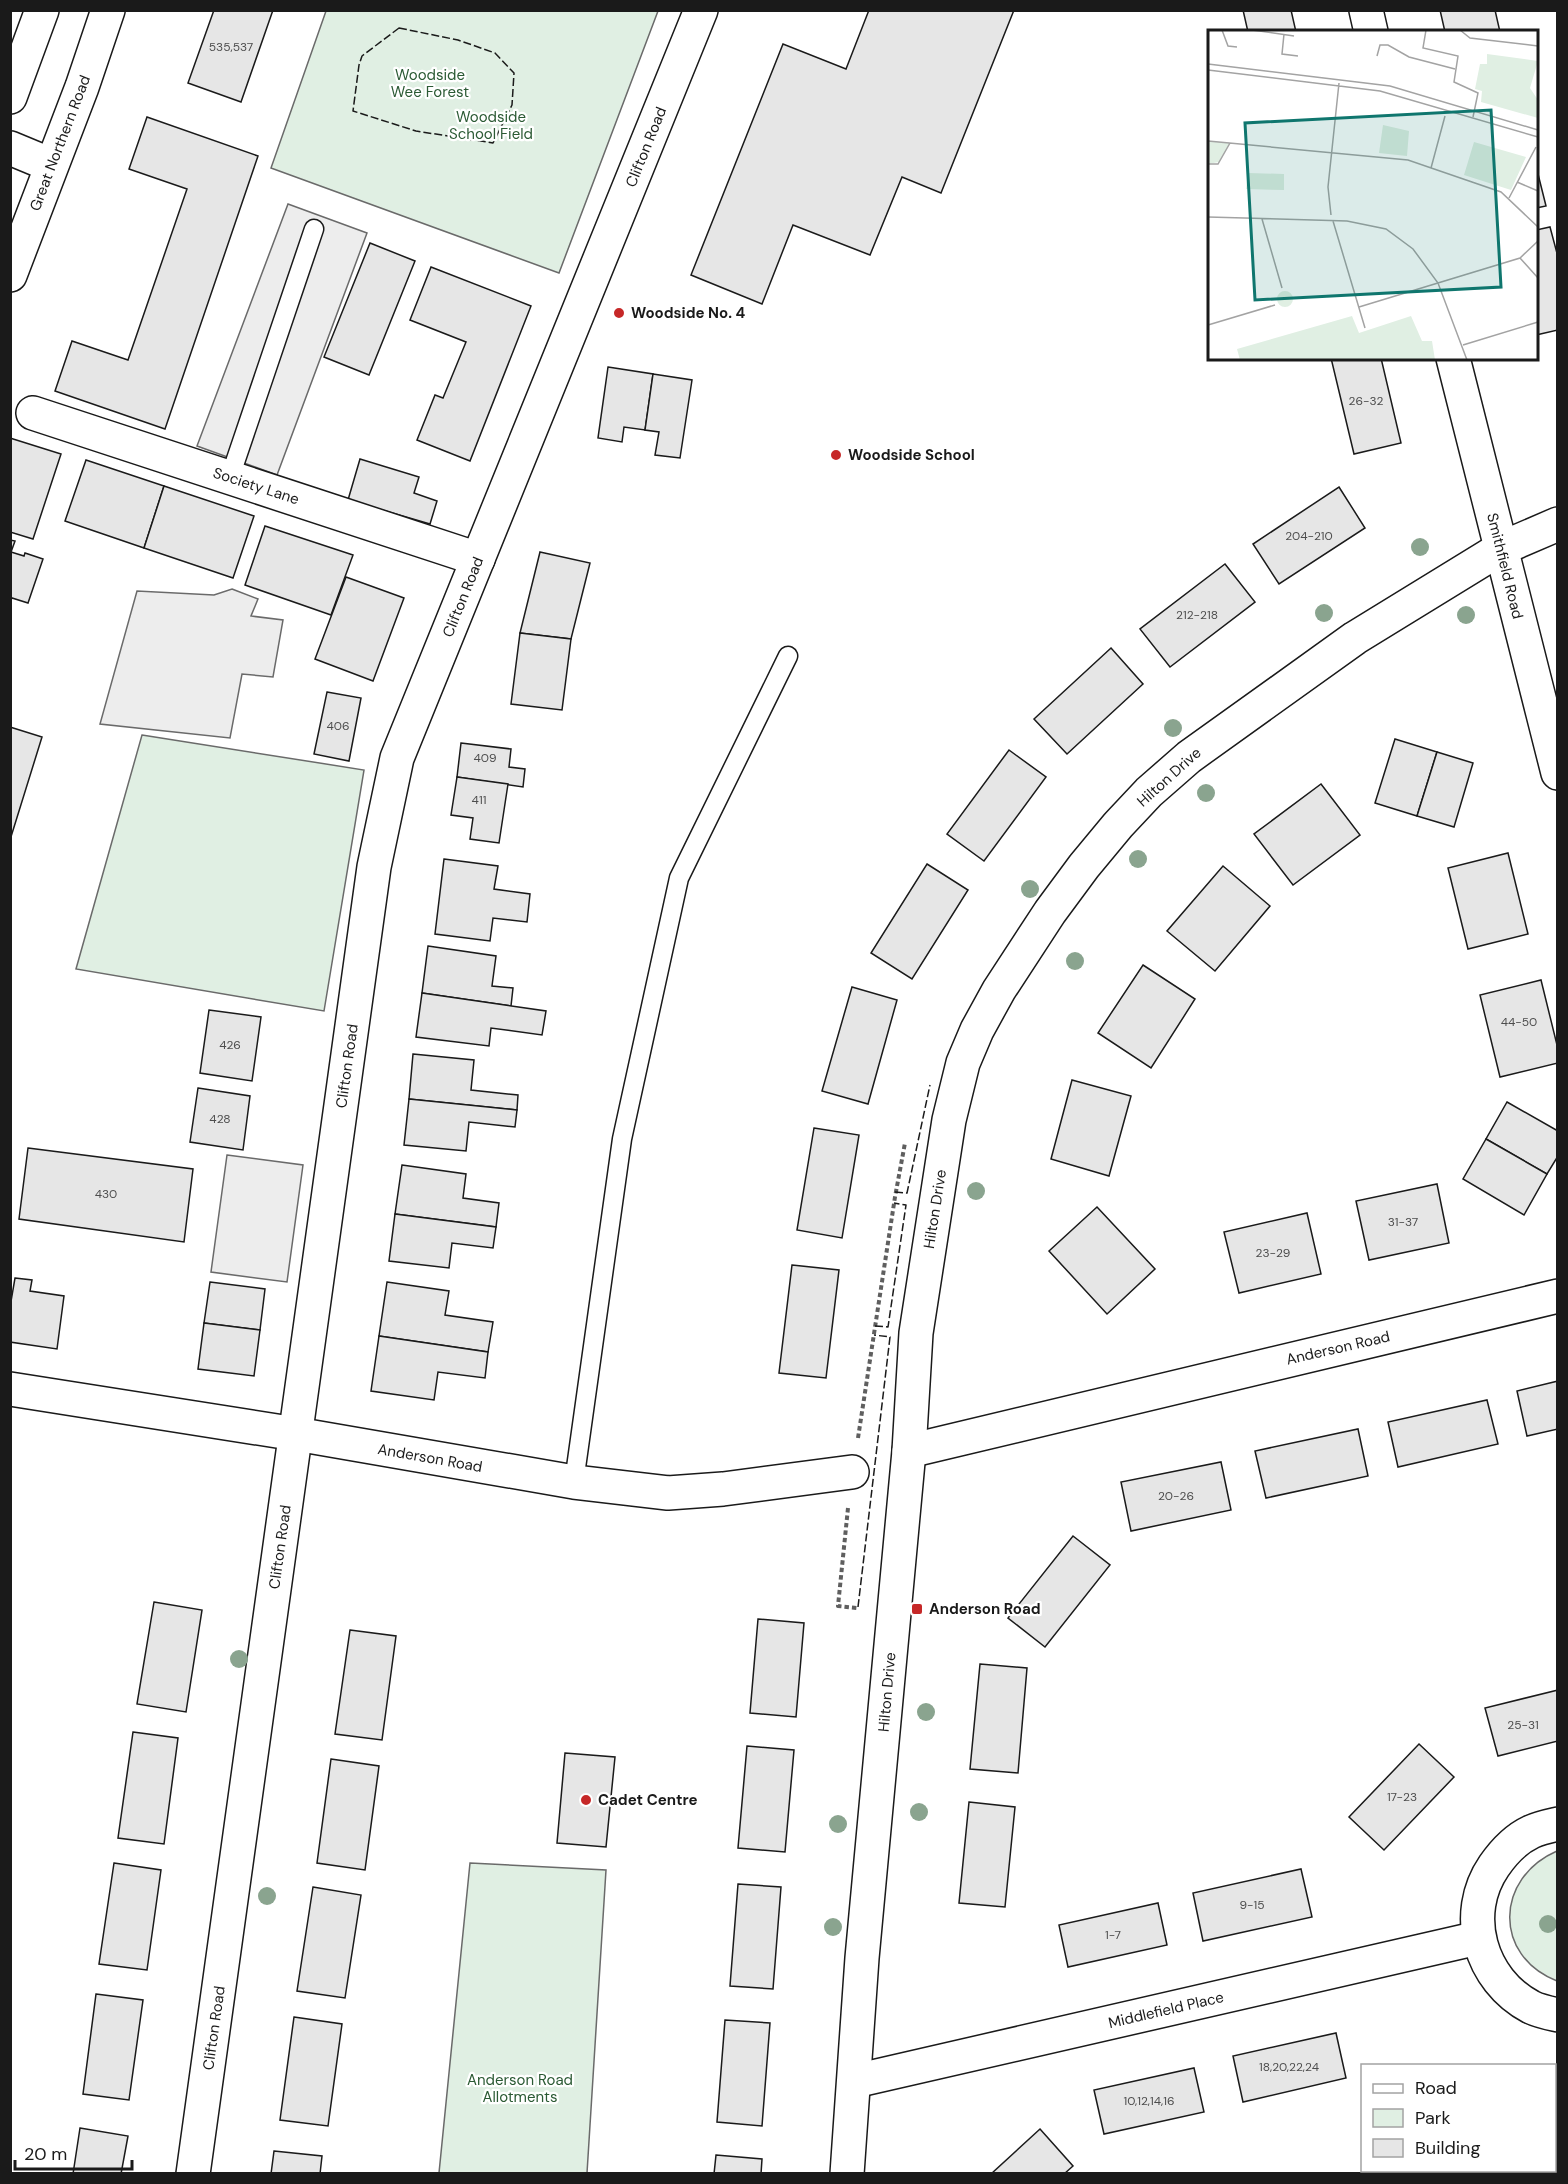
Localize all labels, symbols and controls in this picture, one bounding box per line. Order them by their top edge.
inset map [1208,30,1538,360]
house number: 535,537 [209,39,253,55]
park label: Woodside Wee Forest [391,65,469,102]
street label: Great Northern Road [25,72,95,214]
street label: Clifton Road [621,104,671,190]
park label: Woodside School Field [449,107,533,144]
place label: Woodside No. 4 [631,303,745,323]
marker: Woodside No. 4 [612,306,626,320]
house number: 26-32 [1349,393,1384,409]
place label: Woodside School [848,445,975,465]
marker: Woodside School [829,448,843,462]
street label: Society Lane [210,463,302,509]
street label: Smithfield Road [1482,511,1528,621]
house number: 204-210 [1285,528,1333,544]
street label: Clifton Road [438,554,488,640]
house number: 212-218 [1176,607,1218,623]
house number: 406 [326,718,350,734]
street label: Hilton Drive [1133,743,1205,811]
house number: 409 [473,750,497,766]
house number: 411 [472,792,486,808]
house number: 44-50 [1501,1014,1537,1030]
street label: Clifton Road [331,1023,363,1109]
house number: 426 [219,1037,241,1053]
house number: 428 [209,1111,231,1127]
street label: Hilton Drive [919,1168,951,1250]
house number: 430 [95,1186,117,1202]
house number: 31-37 [1388,1214,1418,1230]
house number: 23-29 [1256,1245,1290,1261]
street label: Anderson Road [1284,1326,1392,1370]
street label: Anderson Road [376,1439,484,1477]
house number: 20-26 [1158,1488,1194,1504]
street label: Clifton Road [264,1504,296,1590]
place label: Anderson Road [929,1599,1041,1619]
marker: Anderson Road [910,1602,924,1616]
street label: Hilton Drive [874,1651,900,1733]
house number: 25-31 [1507,1717,1539,1733]
house number: 17-23 [1387,1789,1417,1805]
place label: Cadet Centre [598,1790,698,1810]
marker: Cadet Centre [579,1793,593,1807]
house number: 9-15 [1239,1897,1265,1913]
house number: 1-7 [1105,1927,1121,1943]
street label: Clifton Road [198,1985,230,2071]
street label: Middlefield Place [1106,1987,1226,2033]
house number: 18,20,22,24 [1259,2059,1319,2075]
legend [1361,2064,1556,2172]
park label: Anderson Road Allotments [467,2070,573,2107]
text: Road [1415,2076,1457,2100]
house number: 10,12,14,16 [1123,2093,1175,2109]
text: Park [1415,2106,1451,2130]
scale bar [15,2133,132,2171]
text: Building [1415,2136,1480,2160]
text: 20 m [24,2142,67,2166]

